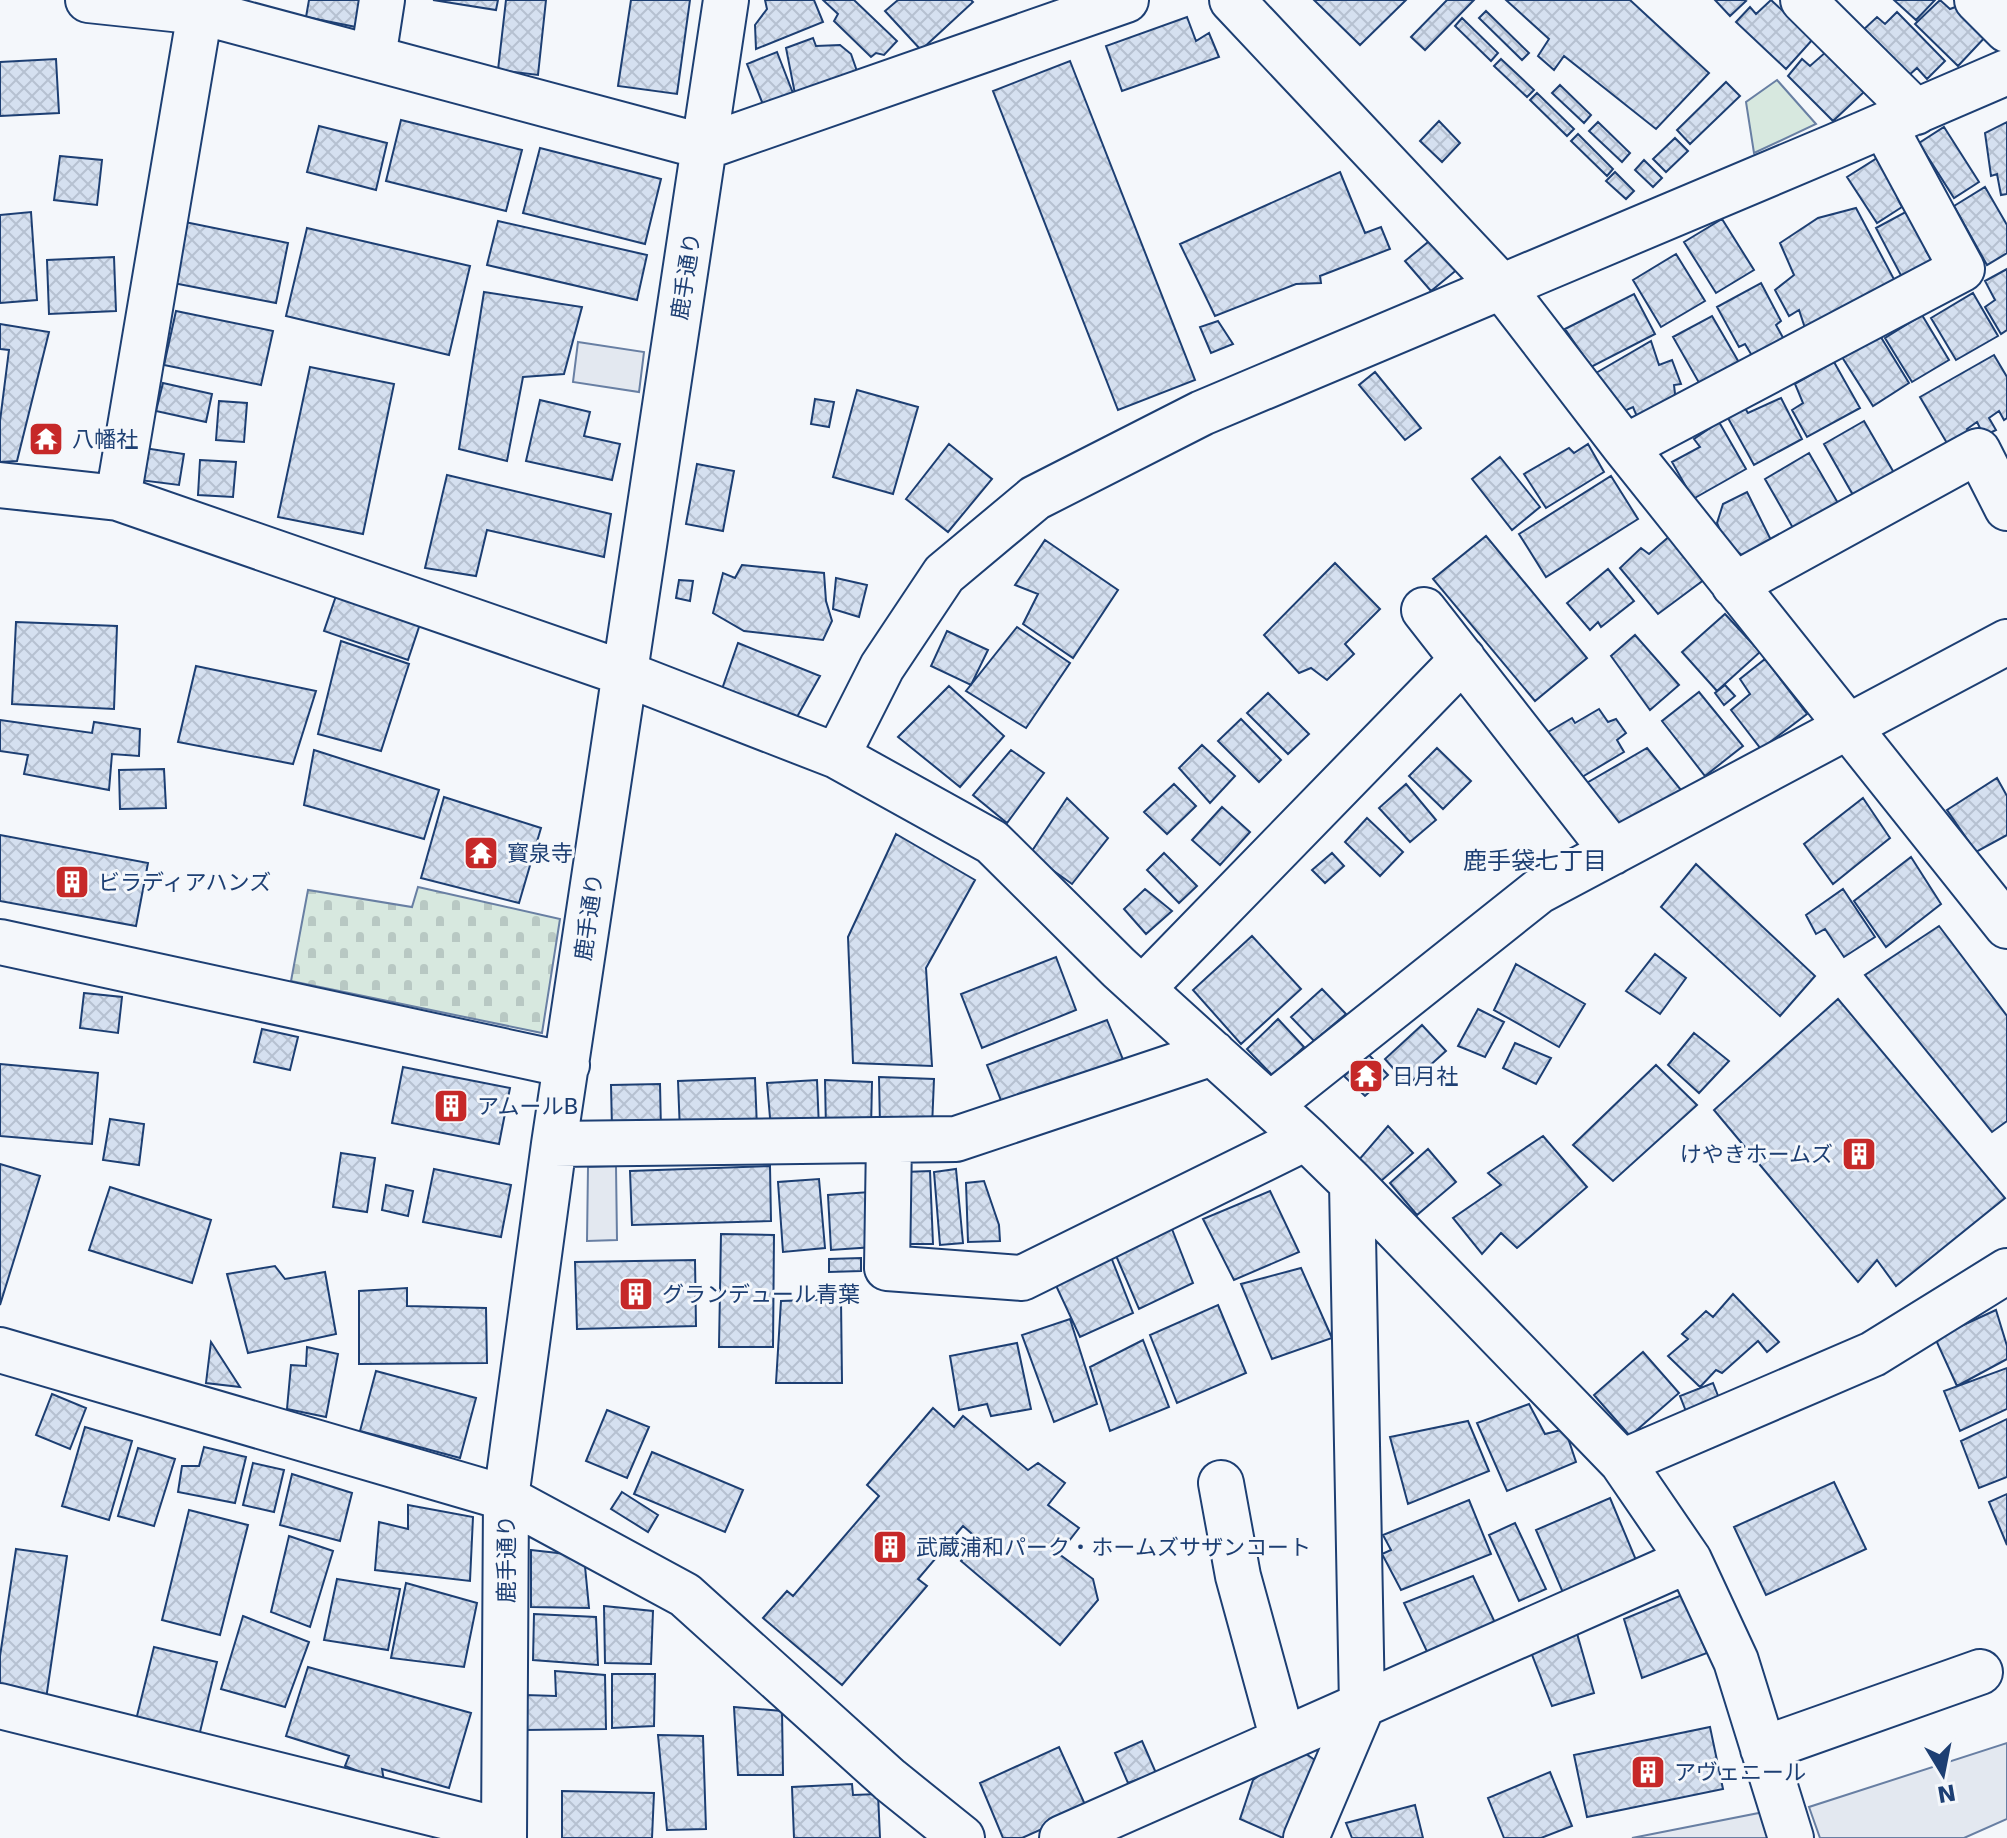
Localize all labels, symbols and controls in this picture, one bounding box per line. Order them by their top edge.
street label: 鹿手通り [667,231,705,321]
temple icon: 八幡社 [27,420,65,458]
place label: 八幡社 [72,427,138,452]
temple icon: 寳泉寺 [462,834,500,872]
place label: 寳泉寺 [507,841,573,866]
district label: 鹿手袋七丁目 [1463,847,1607,875]
building icon: ビラディアハンズ [53,863,91,901]
place label: ビラディアハンズ [98,870,271,895]
street label: 鹿手通り [570,872,608,962]
temple icon: 日月社 [1347,1057,1385,1095]
place label: 日月社 [1392,1064,1458,1089]
building icon: アムールB [432,1087,470,1125]
place label: アムールB [477,1094,579,1119]
building icon: けやきホームズ [1840,1135,1878,1173]
place label: けやきホームズ [1680,1142,1833,1167]
building icon: グランデュール青葉 [617,1275,655,1313]
place label: グランデュール青葉 [662,1282,860,1307]
street label: 鹿手通り [494,1515,519,1603]
building icon: 武蔵浦和パーク・ホームズサザンコート [871,1528,909,1566]
place label: 武蔵浦和パーク・ホームズサザンコート [916,1535,1311,1560]
north arrow [1903,1734,1983,1814]
building icon: アヴェニール [1629,1753,1667,1791]
place label: アヴェニール [1674,1760,1806,1785]
text: N [1935,1779,1958,1807]

